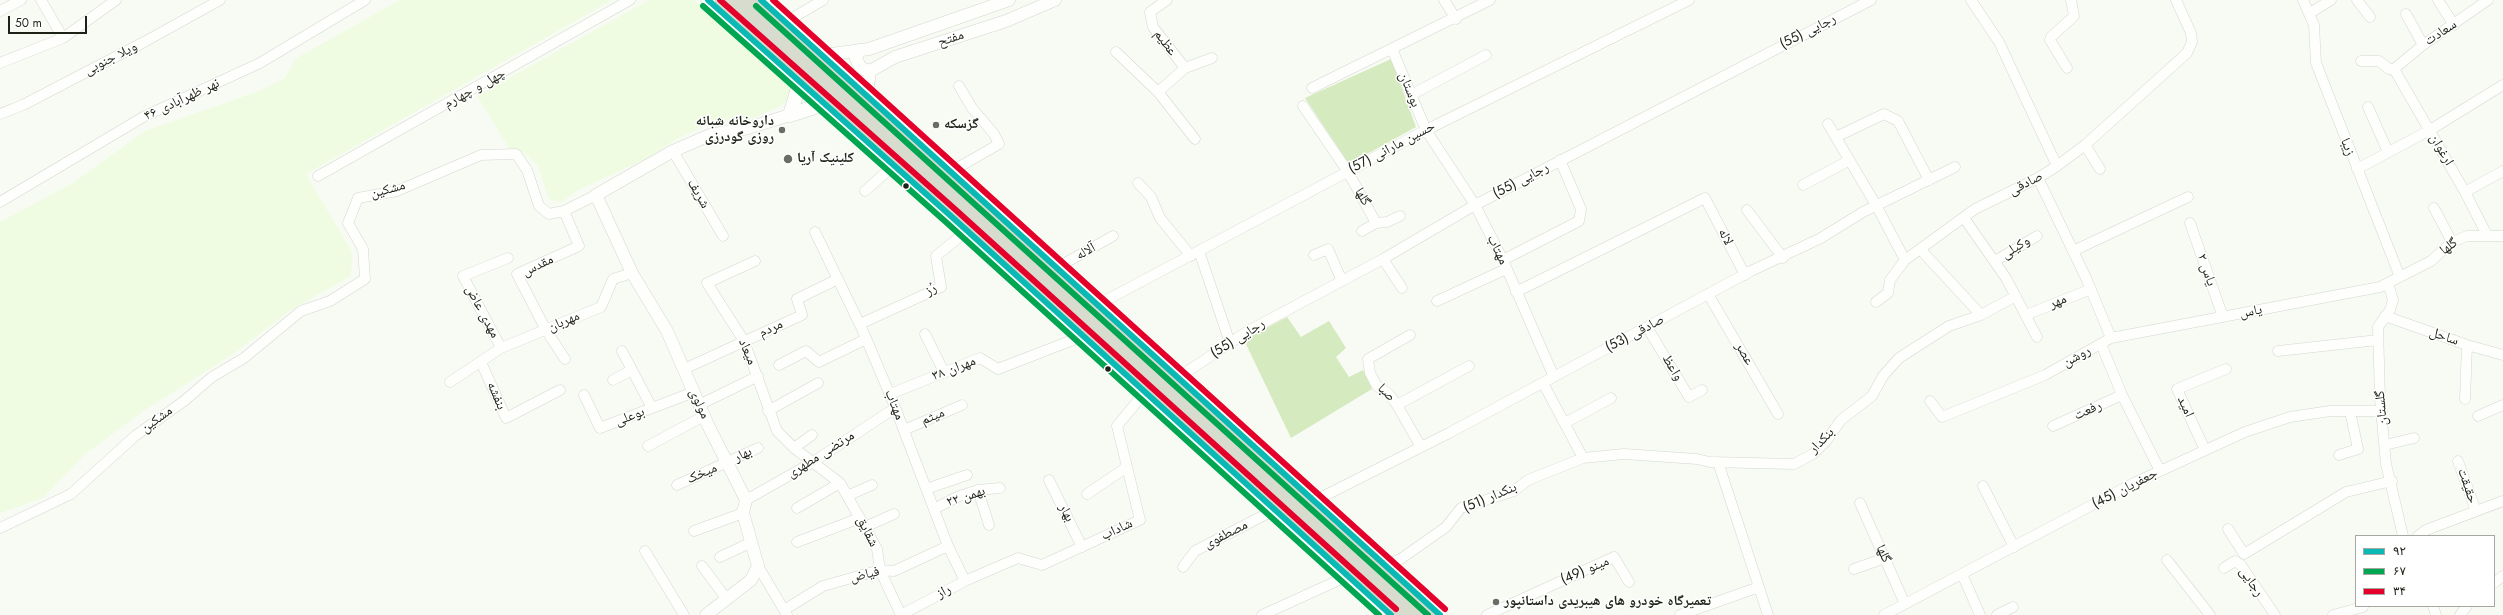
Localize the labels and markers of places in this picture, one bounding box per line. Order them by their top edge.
place label: داروخانه شبانه روزی گودرزی [696,114,774,146]
place label: گزسکه [944,117,979,133]
marker: گزسکه [931,120,941,130]
marker: داروخانه شبانه روزی گودرزی [777,125,787,135]
place label: کلینیک آریا [797,151,854,167]
marker: کلینیک آریا [782,153,794,165]
unlabelled marker [901,181,911,191]
unlabelled marker [1103,364,1113,374]
place label: تعمیرگاه خودرو های هیبریدی داستانپور [1504,594,1711,610]
marker: تعمیرگاه خودرو های هیبریدی داستانپور [1491,597,1501,607]

